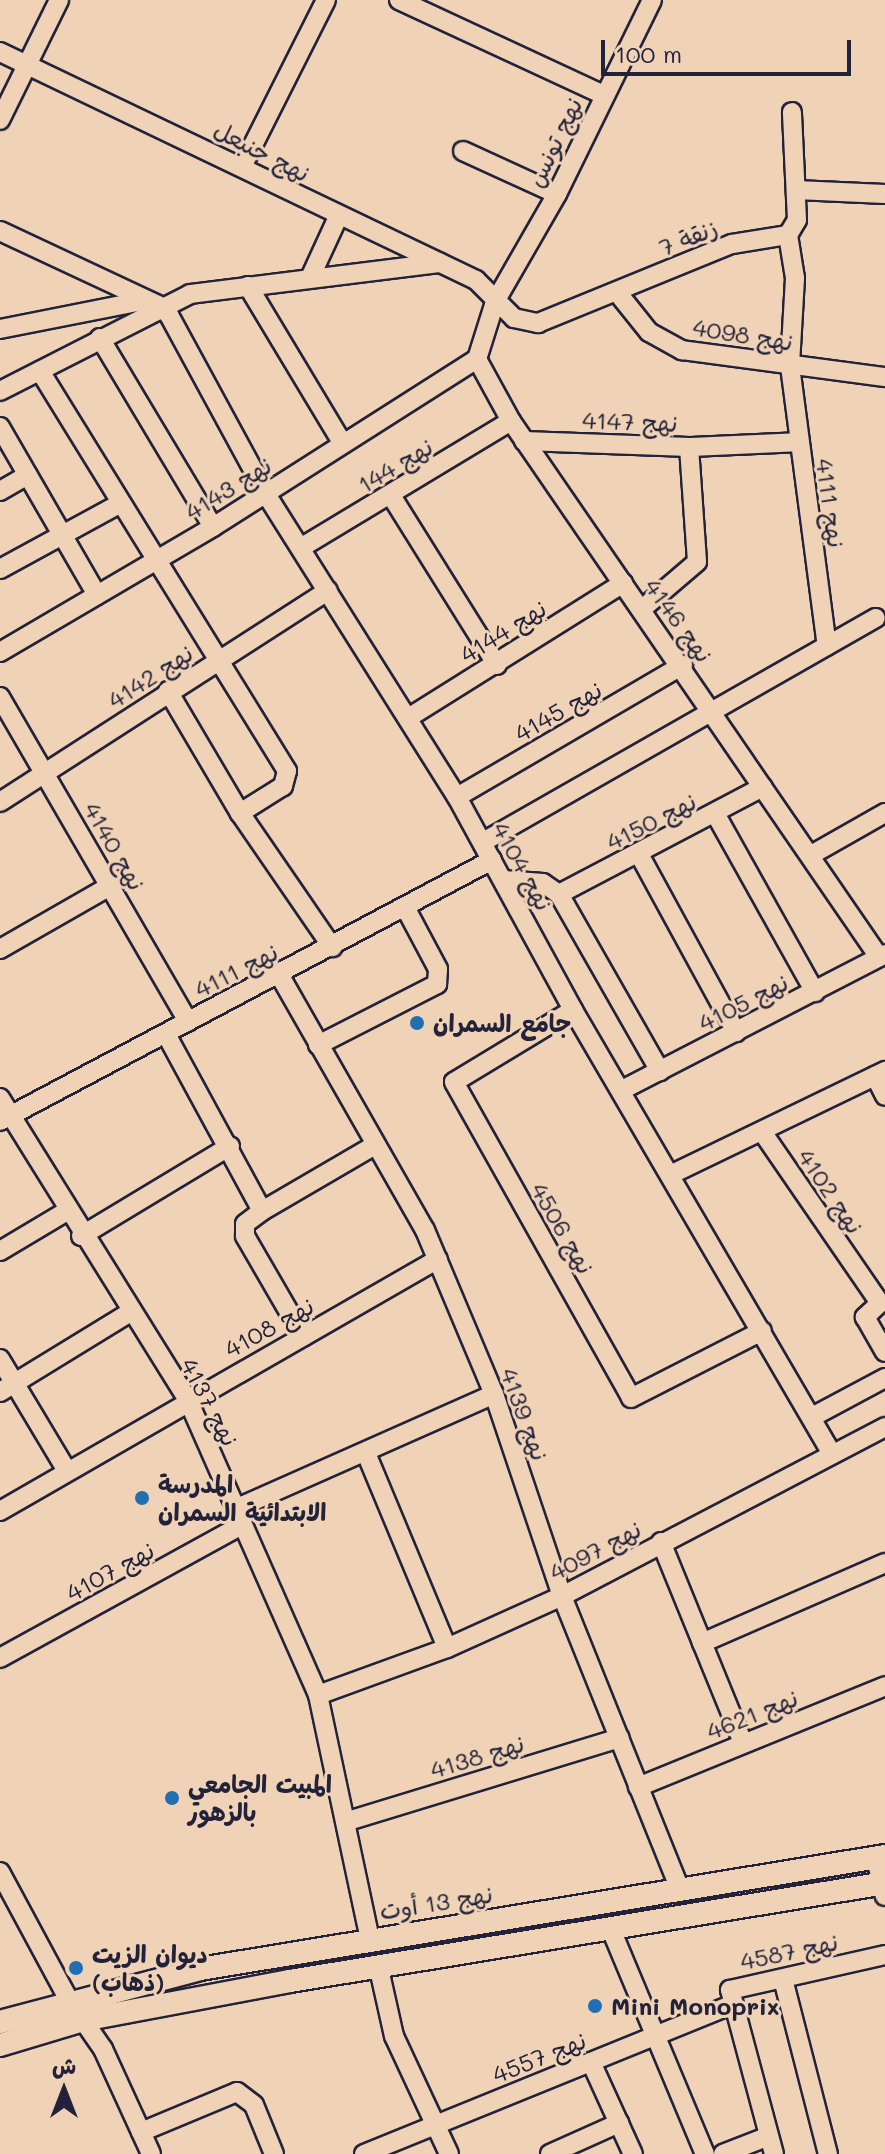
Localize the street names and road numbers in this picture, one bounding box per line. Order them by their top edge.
street label: نهج تونس [520,93,588,191]
street label: نهج حنبعل [209,115,315,187]
street label: زنقة 7 [655,212,721,262]
street label: نهج 4098 [691,312,795,356]
street label: نهج 4147 [582,405,678,437]
street label: نهج 144 [352,431,438,499]
street label: نهج 4143 [180,450,276,526]
street label: نهج 4111 [811,457,851,549]
street label: نهج 4146 [639,572,719,668]
street label: نهج 4144 [455,593,551,669]
street label: نهج 4142 [102,638,198,714]
street label: نهج 4145 [509,674,607,748]
street label: نهج 4150 [601,786,701,856]
street label: نهج 4140 [78,797,152,895]
street label: نهج 4104 [487,817,559,915]
street label: نهج 4111 [190,937,282,1003]
street label: نهج 4105 [693,967,793,1037]
street label: نهج 4102 [792,1143,870,1239]
street label: نهج 4506 [525,1177,601,1279]
street label: نهج 4108 [219,1291,319,1363]
street label: نهج 4137 [175,1353,245,1451]
street label: نهج 4139 [495,1364,555,1464]
street label: نهج 4097 [544,1514,646,1586]
street label: نهج 4107 [61,1535,159,1607]
street label: نهج 4621 [702,1683,802,1745]
street label: نهج 4138 [427,1728,527,1784]
street label: نهج 13 أوت [378,1879,494,1925]
street label: نهج 4587 [737,1927,841,1975]
street label: نهج 4557 [488,2025,590,2089]

